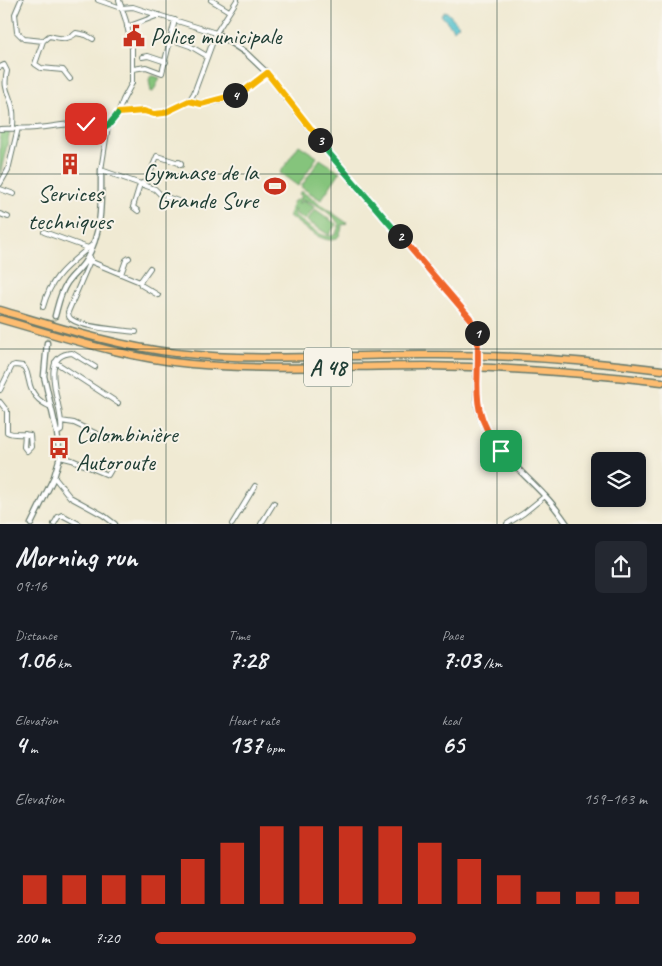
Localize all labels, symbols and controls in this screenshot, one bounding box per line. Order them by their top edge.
place label: Police municipale [150,21,284,51]
public building icon: Police municipale [121,23,147,49]
pin: 4 [222,82,248,108]
text: 4 [232,87,239,104]
pin [65,103,107,145]
icon: check [72,110,100,138]
pin: 3 [308,128,332,152]
text: 3 [317,132,324,149]
building icon: Services techniques [57,151,83,177]
place label: Gymnase de la Grande Sure [143,157,260,215]
sports icon: Gymnase de la Grande Sure [262,173,288,199]
place label: Services techniques [28,178,114,236]
pin: 2 [388,224,412,248]
text: 2 [397,228,404,245]
pin: 1 [464,320,490,346]
text: 1 [474,325,481,342]
road number: A 48 [304,348,352,387]
place label: Colombinière Autoroute [76,419,180,477]
pin [480,430,522,472]
bus stop icon: Colombinière Autoroute [46,435,72,461]
icon: arrive [487,437,515,465]
map controls [591,452,646,507]
button: layers [591,452,646,507]
text: Morning run [15,539,137,574]
button: share [595,541,647,593]
text: 09:16 [15,576,47,596]
text: Distance [15,627,57,644]
text: Time [228,627,250,644]
text: Pace [442,627,463,644]
text: 1.06 [15,644,54,676]
text: 7:28 [228,644,267,676]
text: 7:03 [442,644,480,676]
text: km [54,655,71,672]
text: /km [480,655,502,672]
text: Elevation [15,712,58,729]
text: Heart rate [228,712,279,729]
text: kcal [442,712,460,729]
text: 4 [15,729,26,761]
text: 137 [228,729,262,761]
text: 65 [442,729,464,761]
text: m [26,740,38,757]
text: bpm [262,740,285,757]
text: Elevation [15,789,64,809]
text: 159–163 m [584,789,647,809]
text: 200 m [15,928,50,948]
text: 7:20 [95,928,120,948]

